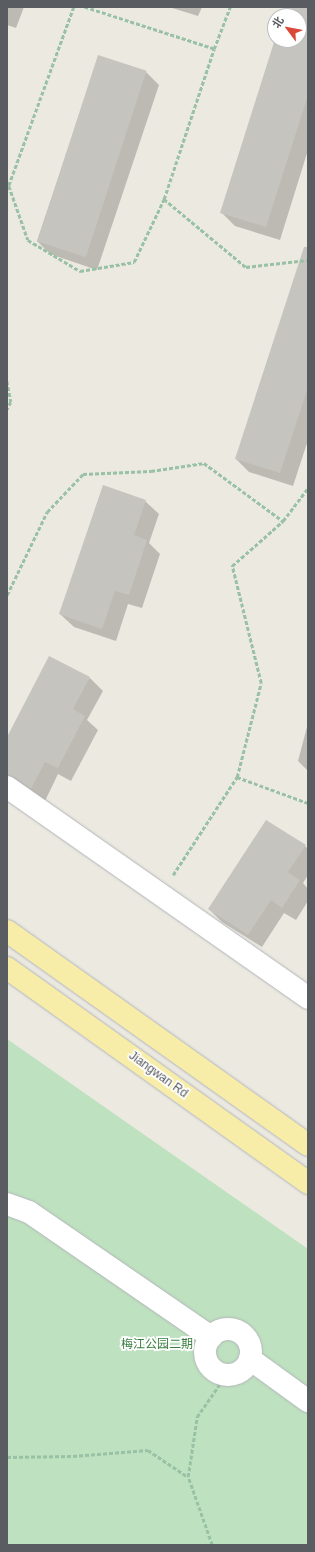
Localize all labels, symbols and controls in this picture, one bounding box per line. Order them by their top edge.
north arrow [267,8,307,48]
text: 北 [270,14,286,30]
street label: Jiangwan Rd [126,1049,190,1101]
park label: 梅江公园二期 [121,1338,193,1352]

